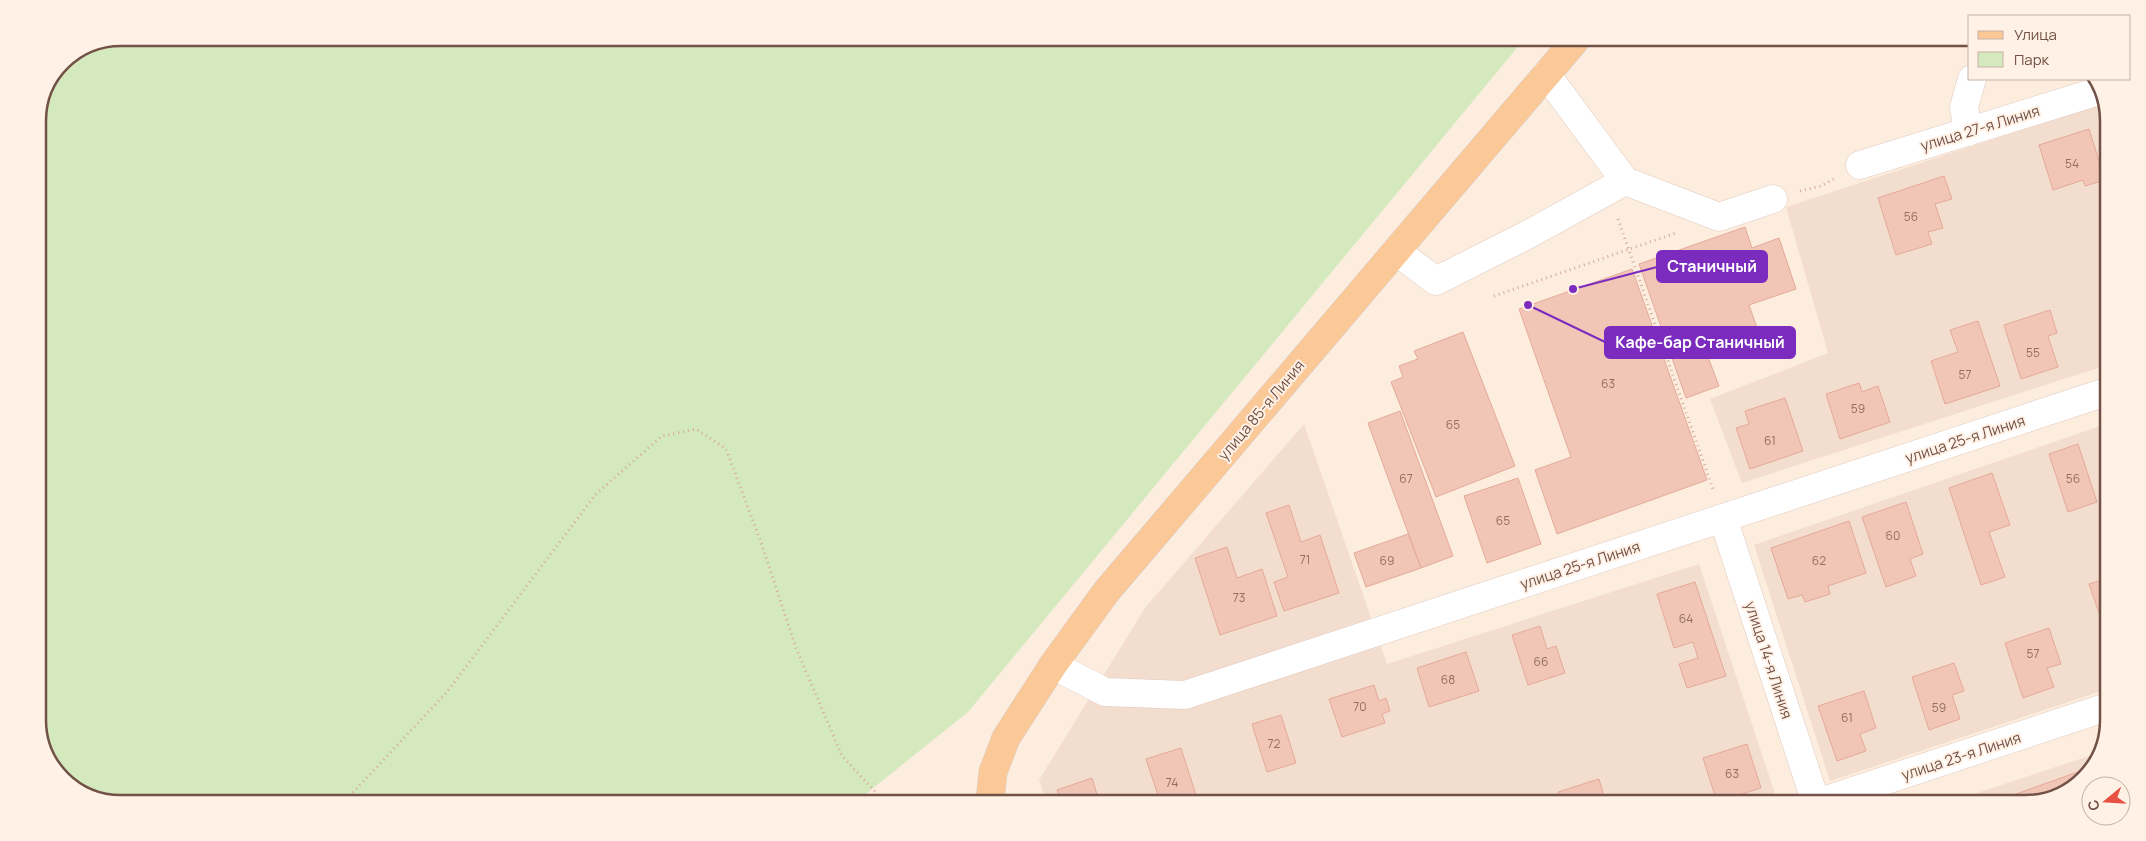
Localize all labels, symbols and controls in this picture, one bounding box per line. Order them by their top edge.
legend [1968,15,2131,80]
text: Улица [2014,24,2057,45]
text: Парк [2014,49,2050,70]
street label: улица 27-я Линия [1918,100,2042,156]
house number: 54 [2065,155,2079,172]
house number: 56 [1904,208,1918,225]
callout: Станичный [1657,251,1767,282]
text: Станичный [1667,255,1757,277]
callout: Кафе-бар Станичный [1605,327,1795,358]
text: Кафе-бар Станичный [1615,331,1785,353]
house number: 55 [2026,344,2040,361]
street label: улица 85-я Линия [1213,355,1309,465]
house number: 57 [1959,366,1971,383]
house number: 63 [1601,375,1615,392]
house number: 59 [1851,400,1865,417]
street label: улица 25-я Линия [1902,410,2028,468]
house number: 65 [1446,416,1460,433]
house number: 61 [1764,432,1776,449]
house number: 67 [1399,470,1413,487]
house number: 56 [2066,470,2080,487]
house number: 65 [1496,512,1510,529]
house number: 60 [1886,527,1900,544]
street label: улица 25-я Линия [1517,536,1643,594]
house number: 71 [1300,551,1310,568]
house number: 69 [1380,552,1394,569]
house number: 62 [1812,552,1826,569]
house number: 73 [1233,589,1245,606]
street label: улица 14-я Линия [1740,599,1798,721]
house number: 64 [1679,610,1693,627]
house number: 57 [2027,645,2039,662]
house number: 66 [1534,653,1548,670]
house number: 68 [1441,671,1455,688]
house number: 70 [1353,698,1367,715]
house number: 59 [1932,699,1946,716]
house number: 61 [1841,709,1853,726]
street label: улица 23-я Линия [1899,727,2023,785]
house number: 72 [1268,735,1281,752]
house number: 63 [1725,765,1739,782]
house number: 74 [1166,774,1178,791]
north arrow [2081,776,2131,826]
text: С [2083,797,2104,813]

